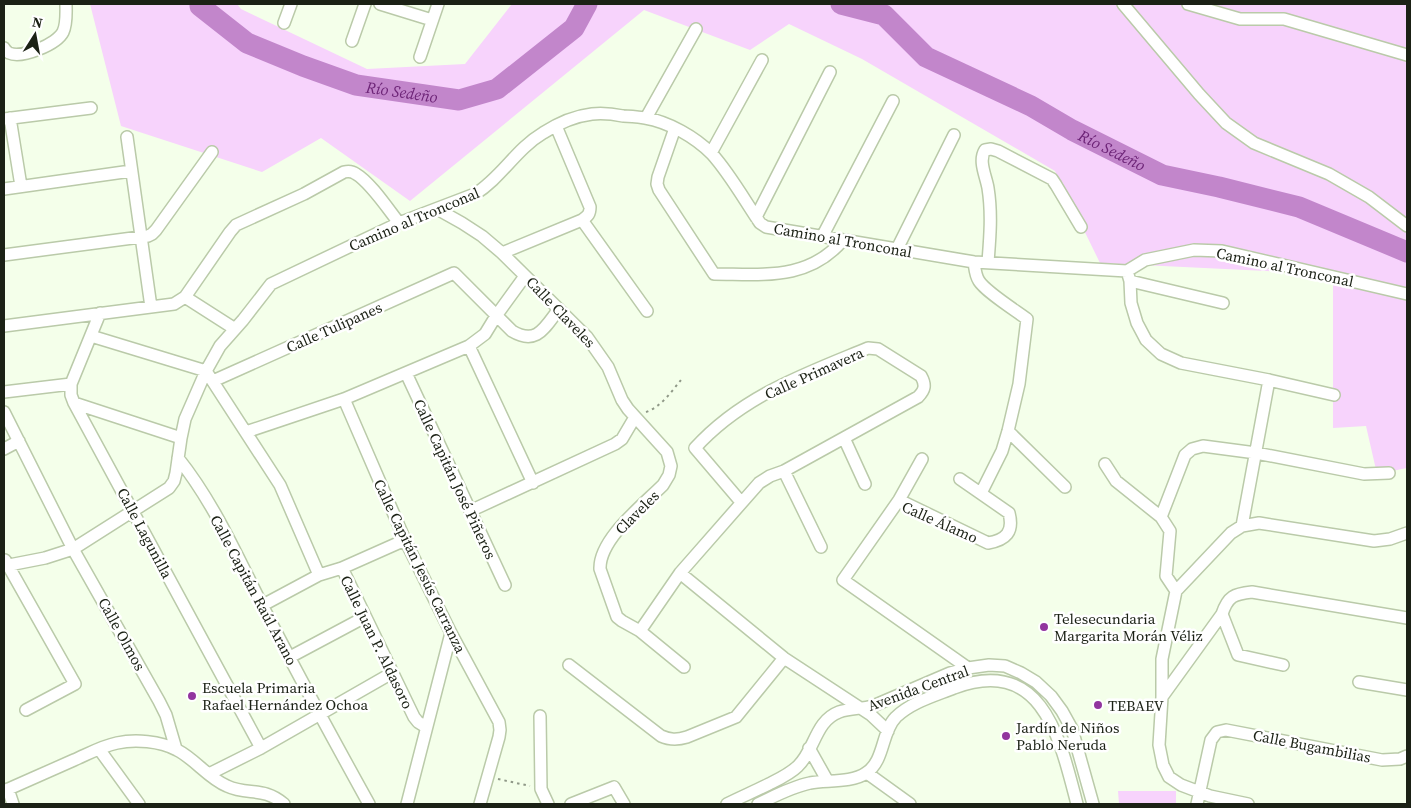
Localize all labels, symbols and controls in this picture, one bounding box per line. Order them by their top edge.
north arrow [10,10,60,60]
text: N [31,11,44,33]
water label: Río Sedeño [363,75,439,108]
water label: Río Sedeño [1074,124,1150,176]
street label: Camino al Tronconal [345,182,483,256]
street label: Camino al Tronconal [772,218,914,263]
street label: Camino al Tronconal [1214,242,1356,292]
street label: Calle Claveles [522,272,600,352]
street label: Calle Tulipanes [283,297,385,357]
street label: Calle Primavera [761,342,867,404]
street label: Calle Capitán José Piñeros [409,395,501,563]
street label: Calle Capitán Jesús Carranza [369,476,471,657]
street label: Calle Lagunilla [112,484,178,582]
street label: Claveles [610,485,664,539]
street label: Calle Álamo [899,496,981,548]
street label: Calle Capitán Raúl Arano [205,511,303,669]
street label: Calle Juan P. Aldasoro [336,572,418,712]
street label: Calle Olmos [93,594,151,674]
place label: Telesecundaria Margarita Morán Véliz [1054,608,1203,646]
marker: Telesecundaria Margarita Morán Véliz [1038,621,1050,633]
street label: Avenida Central [864,660,972,716]
place label: Escuela Primaria Rafael Hernández Ochoa [202,677,369,715]
marker: Escuela Primaria Rafael Hernández Ochoa [186,690,198,702]
place label: TEBAEV [1108,695,1164,716]
marker: TEBAEV [1092,699,1104,711]
place label: Jardín de Niños Pablo Neruda [1015,717,1120,755]
street label: Calle Bugambilias [1251,724,1373,768]
marker: Jardín de Niños Pablo Neruda [1000,730,1012,742]

